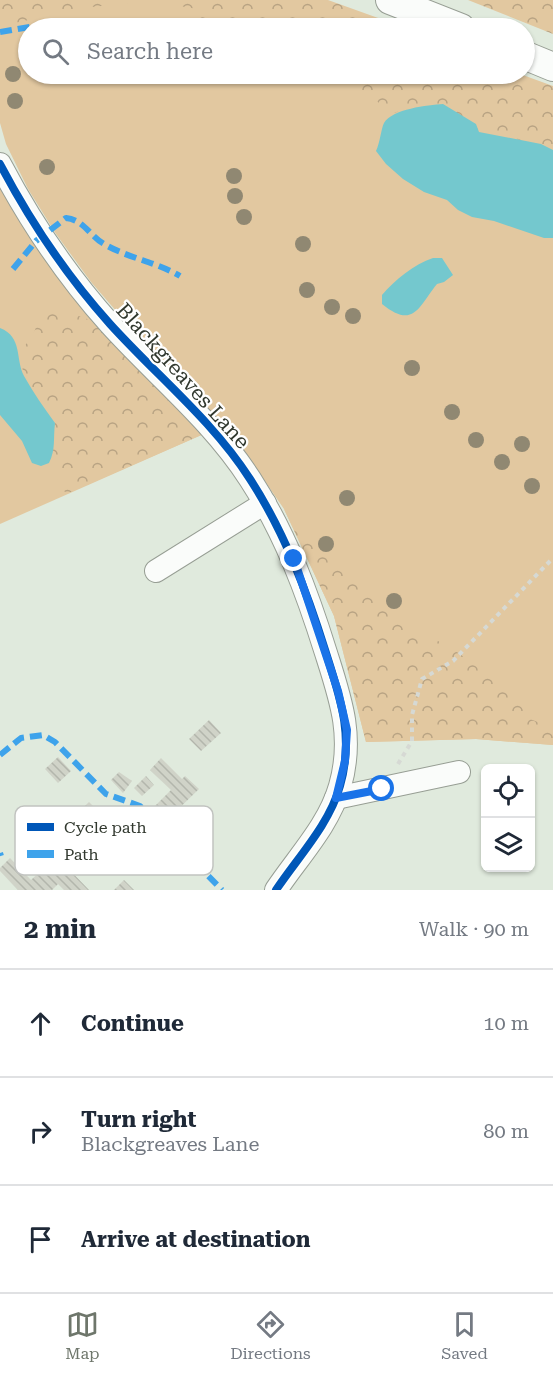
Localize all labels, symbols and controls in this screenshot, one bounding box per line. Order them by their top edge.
search box [18,18,535,84]
icon: search [39,35,72,68]
text: Search here [87,39,213,64]
street label: Blackgreaves Lane [111,298,255,454]
route end [280,545,306,571]
map controls [481,764,535,872]
button: locate [481,764,535,818]
route start [368,775,394,801]
legend [15,806,213,875]
text: Cycle path [64,818,147,837]
button: layers [481,818,535,872]
text: Path [64,845,99,864]
text: 2 min [24,914,96,944]
text: Walk · 90 m [419,917,529,941]
icon: ahead [24,1007,57,1040]
text: Continue [81,1011,184,1036]
text: 10 m [483,1011,529,1035]
text: Turn right [81,1107,196,1132]
icon: right [24,1115,57,1148]
text: 80 m [483,1119,529,1143]
text: Blackgreaves Lane [81,1132,259,1156]
icon: arrive [24,1223,57,1256]
text: Arrive at destination [81,1227,310,1252]
tab: Map [65,1308,100,1363]
tab: Directions [230,1308,311,1363]
tab: Saved [441,1308,488,1363]

